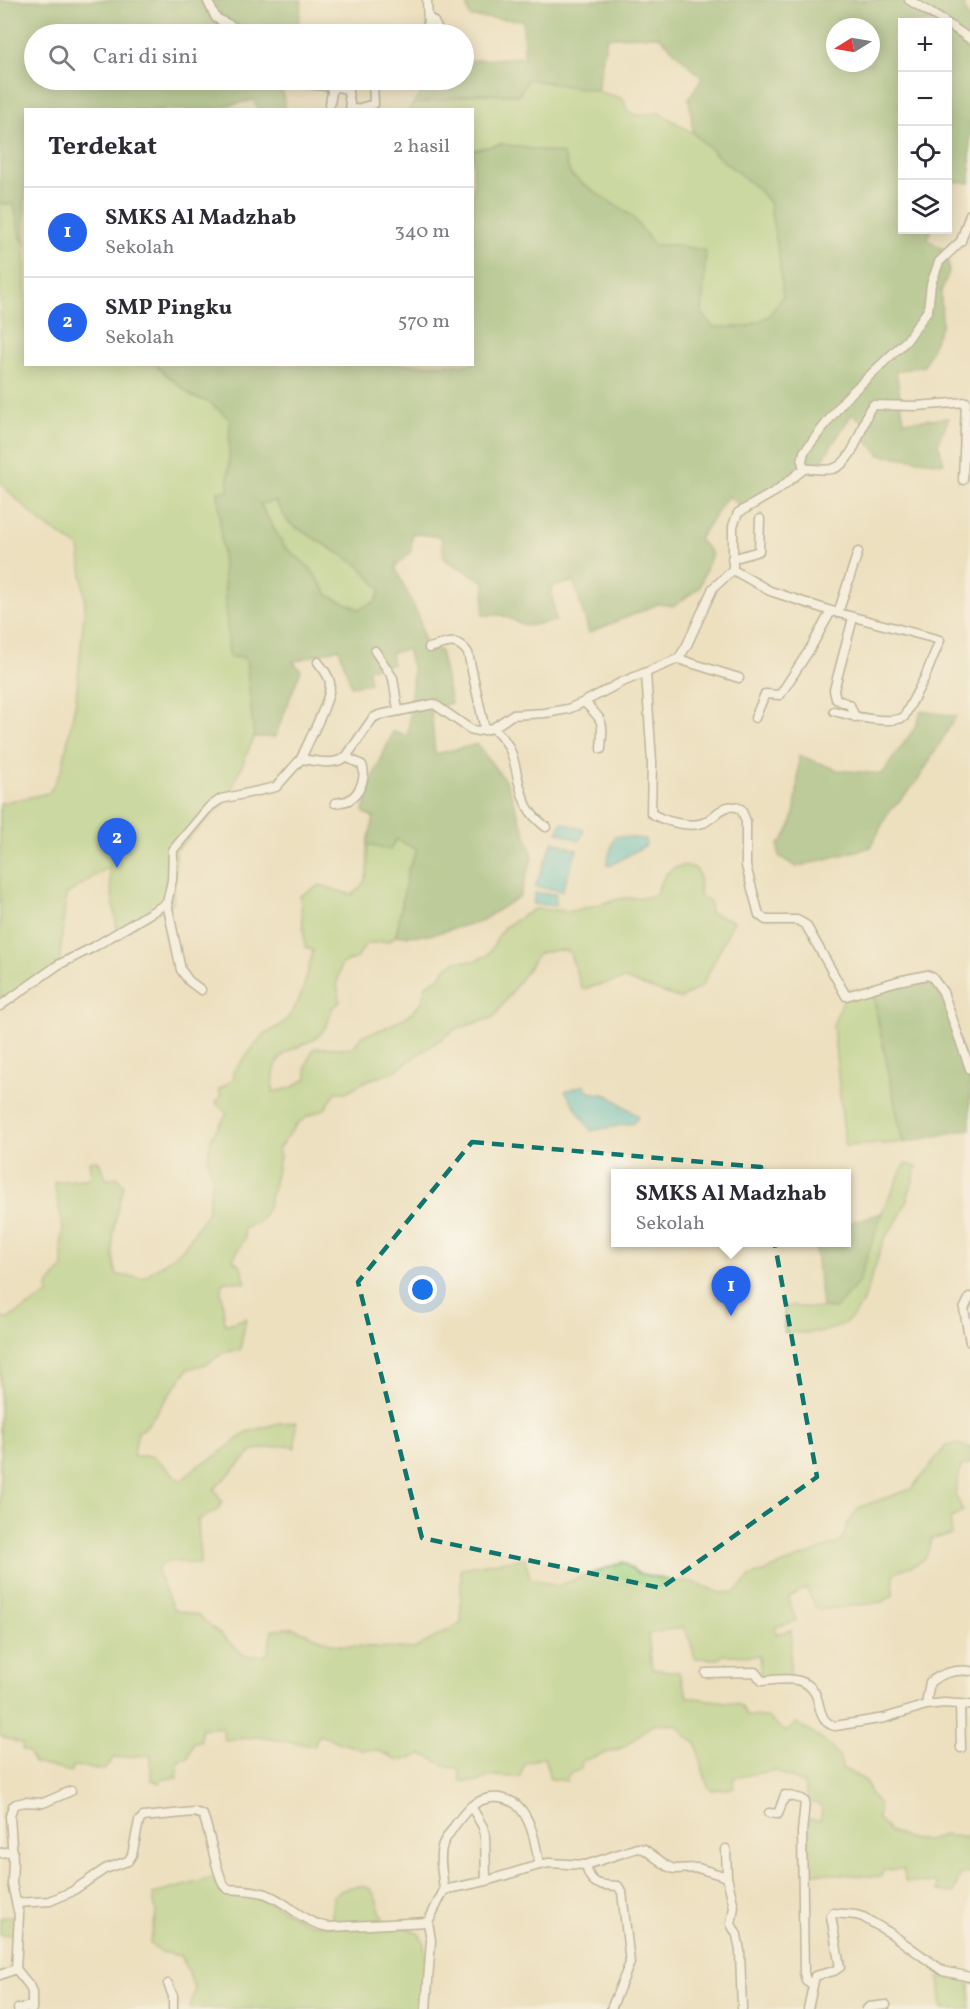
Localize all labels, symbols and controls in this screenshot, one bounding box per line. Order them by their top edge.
north arrow [826,18,880,72]
map controls [898,18,952,234]
button: + [898,18,952,72]
search box [24,24,474,90]
icon: search [45,41,78,74]
text: Cari di sini [93,42,198,73]
button: − [898,72,952,126]
button: locate [898,126,952,180]
text: Terdekat [48,129,157,165]
text: 2 hasil [393,133,450,161]
button: layers [898,180,952,234]
text: SMKS Al Madzhab [105,203,296,234]
text: 1 [63,218,72,246]
text: 340 m [394,218,450,246]
text: Sekolah [105,234,174,262]
text: SMP Pingku [105,293,232,324]
text: 2 [62,308,73,336]
text: 570 m [398,308,450,336]
text: Sekolah [105,324,174,352]
pin: 2 [98,818,136,868]
popup [611,1169,851,1247]
text: SMKS Al Madzhab [635,1179,827,1210]
text: Sekolah [635,1210,705,1238]
pin: 1 [712,1266,750,1316]
your location [408,1275,437,1304]

